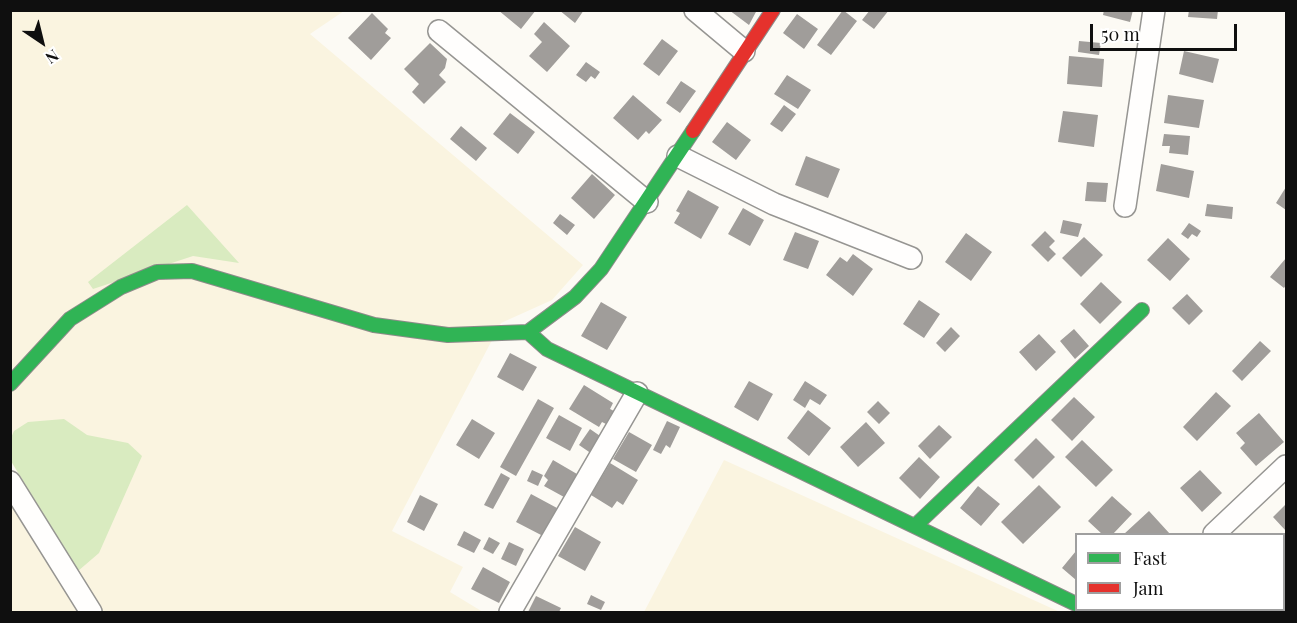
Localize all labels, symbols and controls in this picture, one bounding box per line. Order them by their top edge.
north arrow [12,12,72,72]
scale bar [1093,12,1240,50]
text: 50 m [1101,22,1140,46]
text: N [42,45,63,69]
legend [1075,533,1285,611]
text: Fast [1133,546,1166,570]
text: Jam [1133,576,1163,600]

